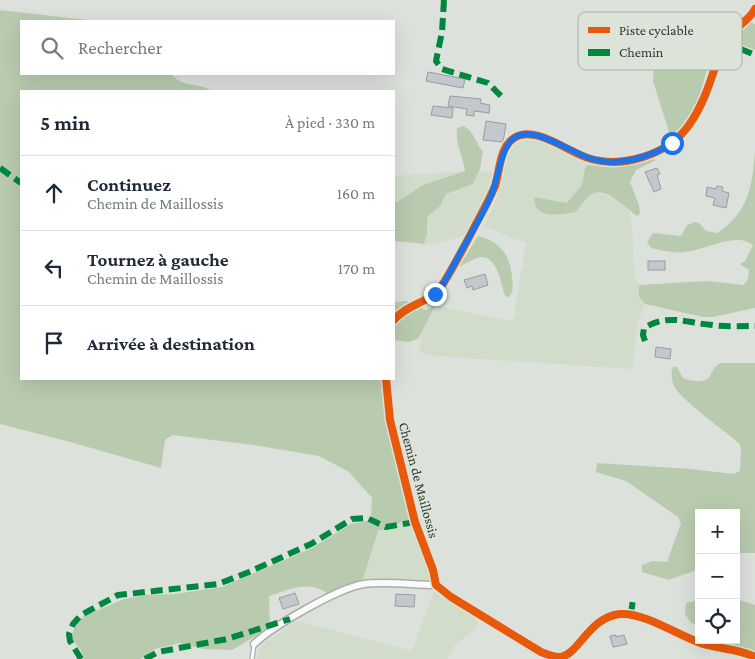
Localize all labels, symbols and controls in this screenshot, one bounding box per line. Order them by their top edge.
legend [578,12,742,70]
search box [20,20,395,75]
text: Piste cyclable [619,22,694,38]
icon: search [38,34,66,62]
text: Rechercher [78,37,162,58]
text: Chemin [619,44,664,60]
text: 5 min [40,111,90,135]
text: À pied · 330 m [285,114,375,131]
route start [661,132,684,155]
text: Continuez [87,174,171,195]
icon: ahead [40,179,68,207]
text: 160 m [337,185,375,202]
text: Chemin de Maillossis [87,195,223,212]
text: Tournez à gauche [87,249,229,270]
icon: left [40,254,68,282]
text: 170 m [338,260,375,277]
text: Chemin de Maillossis [87,270,223,287]
route end [424,283,447,306]
icon: arrive [40,329,68,357]
text: Arrivée à destination [87,333,255,354]
street label: Chemin de Maillossis [396,420,442,540]
map controls [695,509,740,644]
button: + [695,509,740,554]
button: − [695,554,740,599]
button: locate [695,599,740,644]

